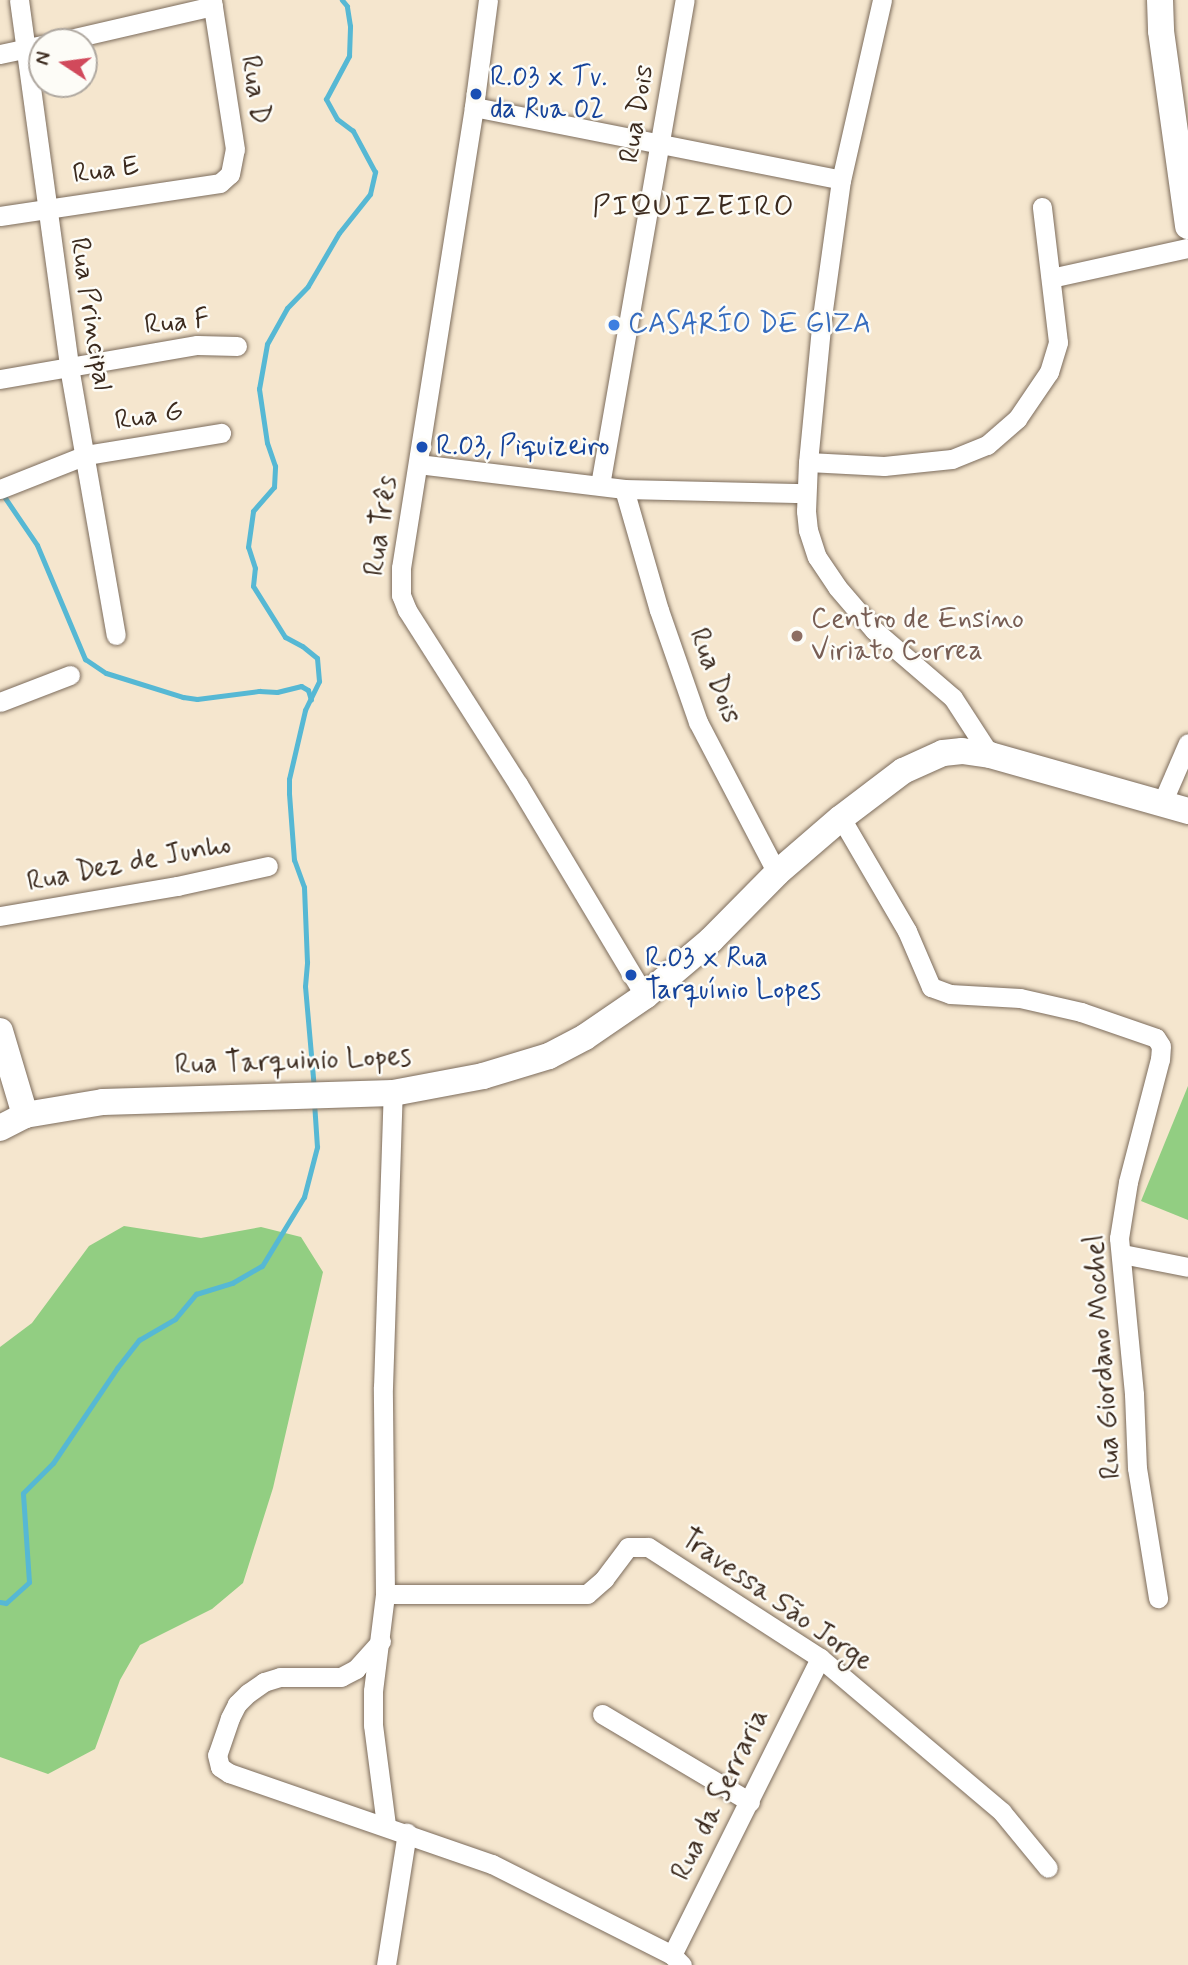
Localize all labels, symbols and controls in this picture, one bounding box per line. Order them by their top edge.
north arrow [28,28,98,98]
text: N [30,50,58,68]
street label: Rua D [232,53,276,127]
place label: R.03 x Tv. da Rua 02 [490,61,606,127]
street label: Rua Dois [614,62,662,166]
marker: R.03 x Tv. da Rua 02 [468,86,484,102]
street label: Rua E [71,150,141,192]
district label: PIQUIZEIRO [597,189,791,225]
street label: Rua Principal [61,234,119,394]
street label: Rua F [143,303,211,343]
place label: CASARÍO DE GIZA [628,308,870,342]
marker: CASARÍO DE GIZA [606,317,622,333]
street label: Rua G [112,395,186,439]
place label: R.03, Piquizeiro [436,430,609,464]
marker: R.03, Piquizeiro [414,439,430,455]
street label: Rua Três [358,474,406,578]
place label: Centro de Ensino Viriato Correa [811,603,1019,669]
street label: Rua Dois [680,623,748,729]
marker: Centro de Ensino Viriato Correa [789,628,805,644]
street label: Rua Dez de Junho [23,828,235,900]
place label: R.03 x Rua Tarquínio Lopes [645,942,821,1008]
marker: R.03 x Rua Tarquínio Lopes [623,967,639,983]
street label: Rua Tarquinio Lopes [180,1041,406,1083]
street label: Rua Giordano Mochel [1079,1233,1129,1481]
street label: Travessa São Jorge [674,1522,878,1680]
street label: Rua da Serraria [666,1705,776,1885]

